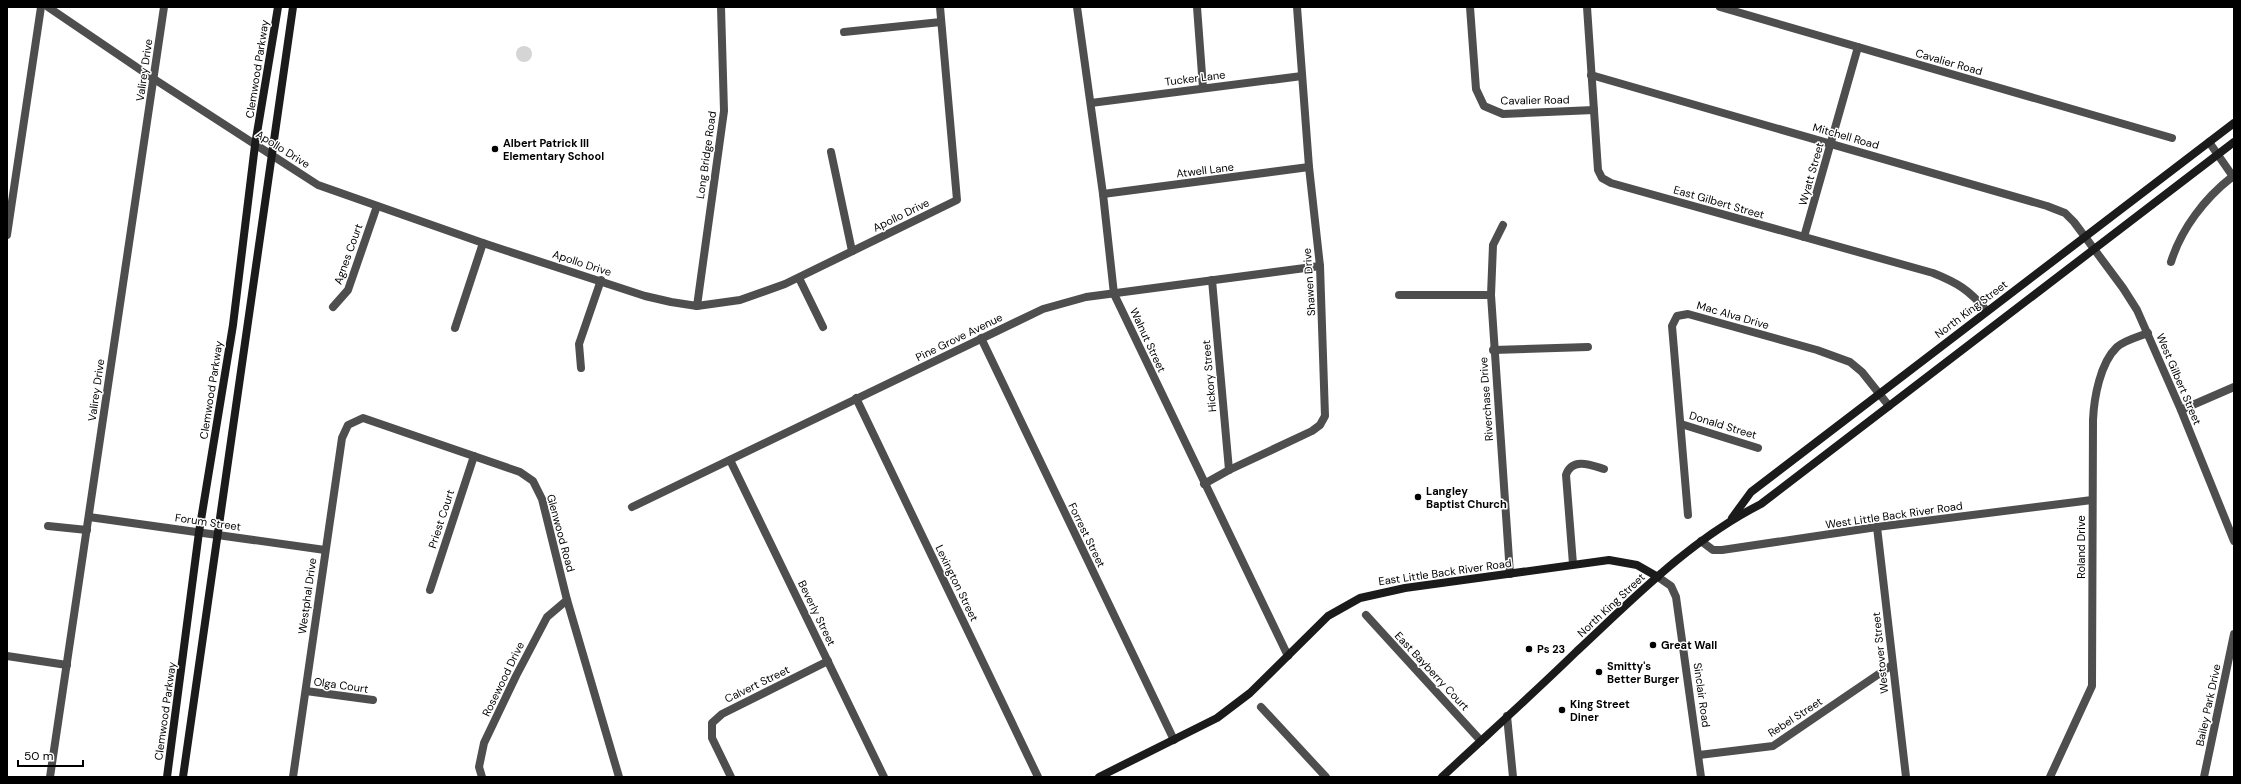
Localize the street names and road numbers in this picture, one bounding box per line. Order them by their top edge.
street label: Clemwood Parkway [242,19,272,119]
street label: Valirey Drive [133,38,155,102]
street label: Cavalier Road [1914,46,1984,78]
street label: Tucker Lane [1164,67,1226,89]
street label: Cavalier Road [1500,92,1570,108]
street label: Long Bridge Road [693,110,719,200]
street label: Mitchell Road [1811,120,1881,152]
street label: Apollo Drive [253,127,313,171]
street label: Wyatt Street [1795,141,1827,207]
street label: Atwell Lane [1175,160,1235,180]
street label: East Gilbert Street [1672,182,1766,222]
street label: Apollo Drive [870,195,932,235]
street label: Agnes Court [331,222,365,286]
street label: Apollo Drive [551,247,613,279]
street label: Shawen Drive [1300,247,1318,317]
street label: North King Street [1932,277,2010,341]
street label: Mac Alva Drive [1695,298,1771,332]
street label: Walnut Street [1127,306,1169,374]
street label: Pine Grove Avenue [913,310,1005,364]
street label: West Gilbert Street [2153,331,2205,427]
street label: Hickory Street [1199,339,1219,413]
street label: Clemwood Parkway [196,340,226,440]
street label: Riverchase Drive [1476,357,1496,441]
street label: Valirey Drive [85,358,107,422]
street label: Donald Street [1688,408,1758,442]
street label: Priest Court [425,488,457,550]
street label: Glenwood Road [544,493,578,574]
street label: West Little Back River Road [1824,498,1964,532]
street label: Forrest Street [1065,500,1109,570]
street label: Forum Street [174,510,242,534]
street label: Roland Drive [2074,515,2088,579]
street label: Lexington Street [932,543,982,623]
street label: East Little Back River Road [1378,556,1513,588]
street label: Westphal Drive [295,557,319,635]
street label: North King Street [1574,570,1648,640]
street label: Beverly Street [795,578,839,648]
street label: Westover Street [1869,612,1891,694]
street label: East Bayberry Court [1392,629,1472,713]
street label: Rosewood Drive [479,639,527,719]
street label: Clemwood Parkway [151,661,179,761]
street label: Calvert Street [722,662,792,706]
street label: Sinclair Road [1691,662,1713,728]
street label: Bailey Park Drive [2192,663,2224,747]
street label: Olga Court [313,674,369,696]
street label: Rebel Street [1765,694,1825,740]

